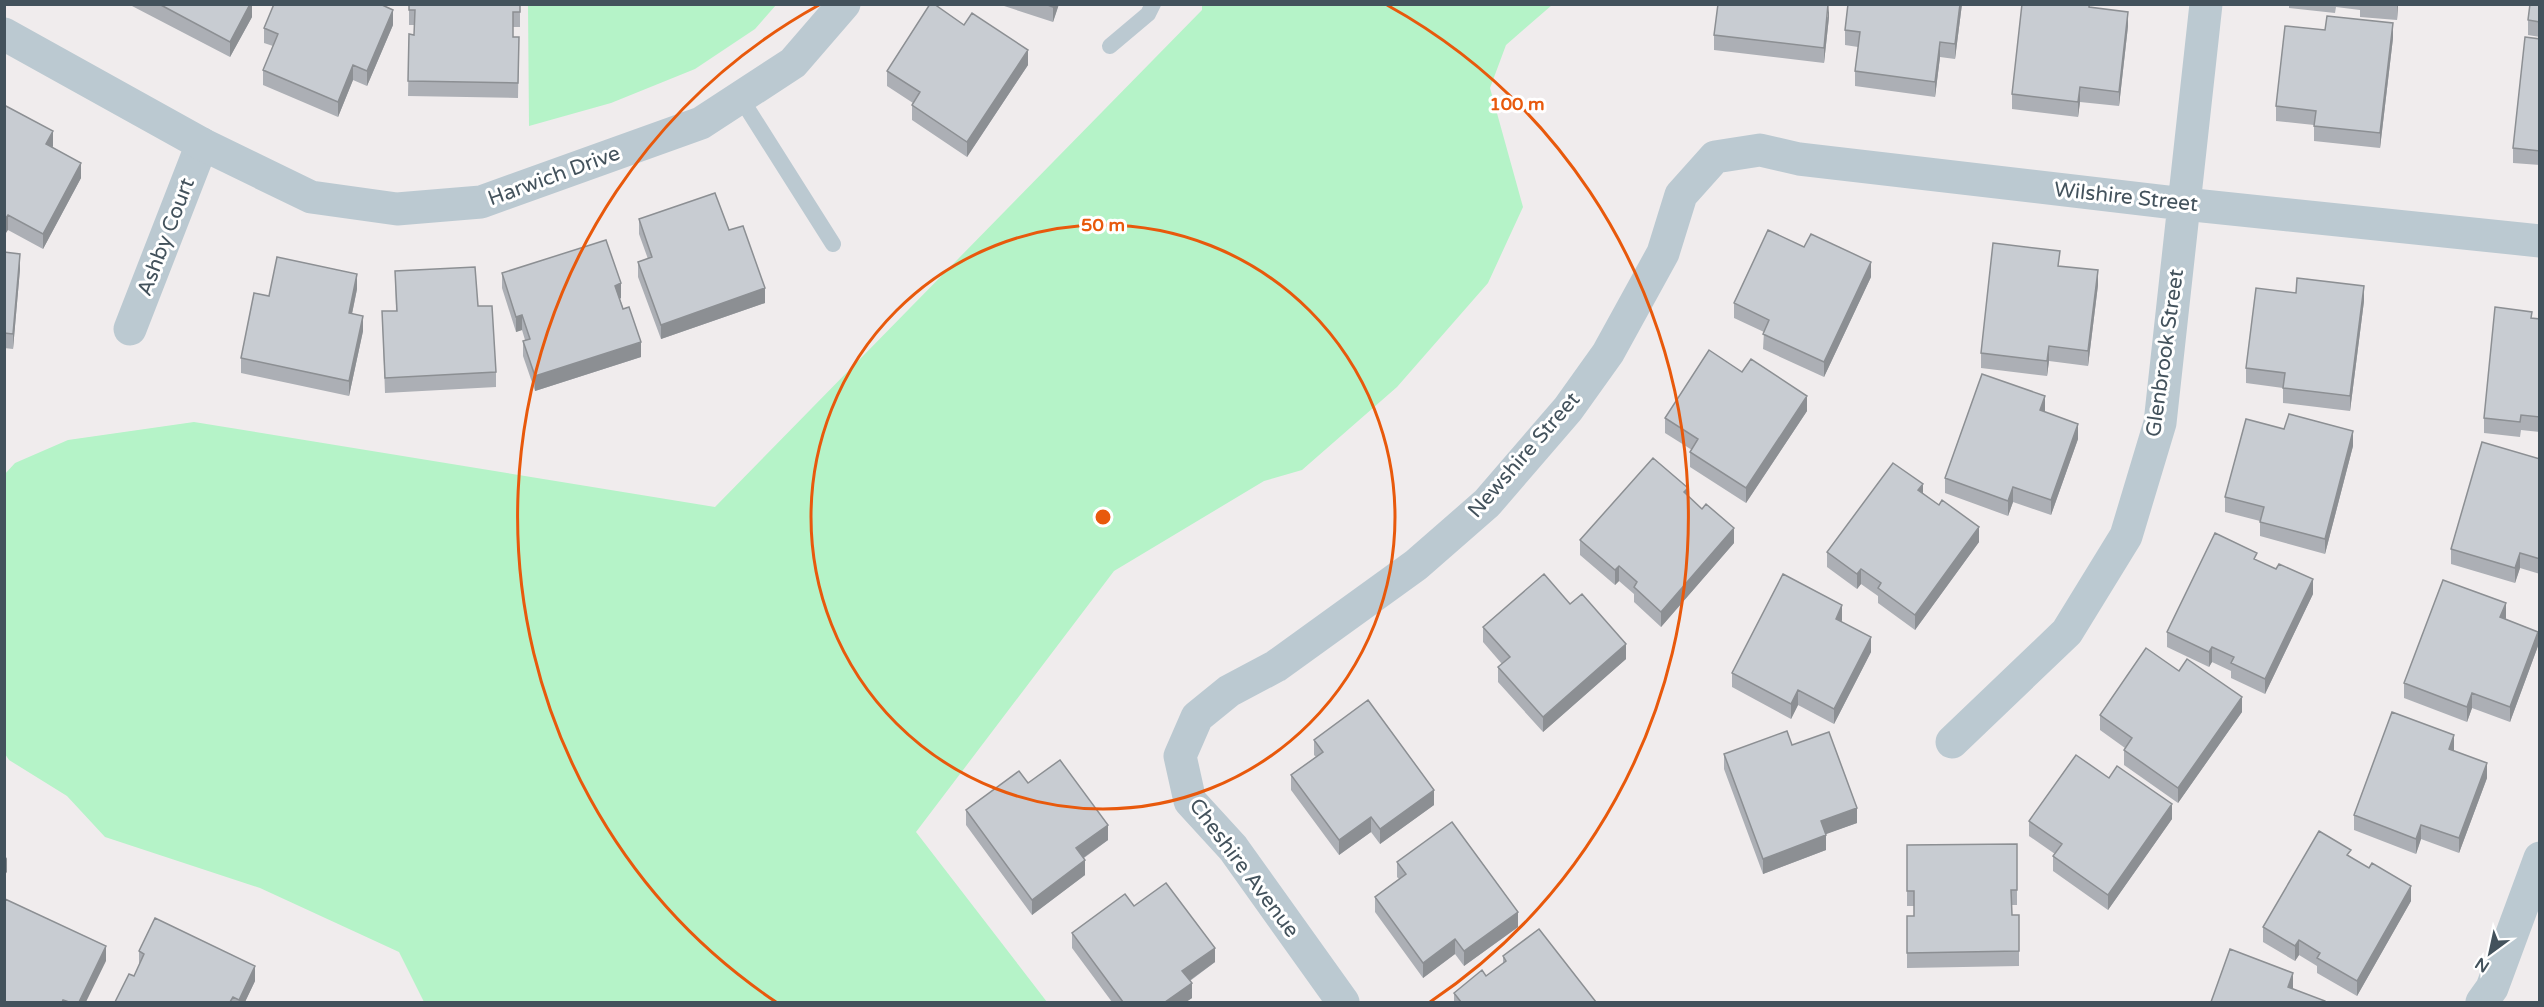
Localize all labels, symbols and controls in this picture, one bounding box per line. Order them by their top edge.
text: 100 m [1489,93,1545,115]
street label: Harwich Drive [485,140,624,211]
street label: Ashby Court [132,175,200,299]
street label: Wilshire Street [2053,177,2199,217]
text: 50 m [1081,214,1125,236]
street label: Glenbrook Street [2141,267,2189,439]
street label: Newshire Street [1463,387,1585,523]
centre of rings [1093,507,1113,527]
street label: Cheshire Avenue [1184,794,1304,943]
north arrow [2460,923,2520,983]
text: N [2472,953,2493,977]

